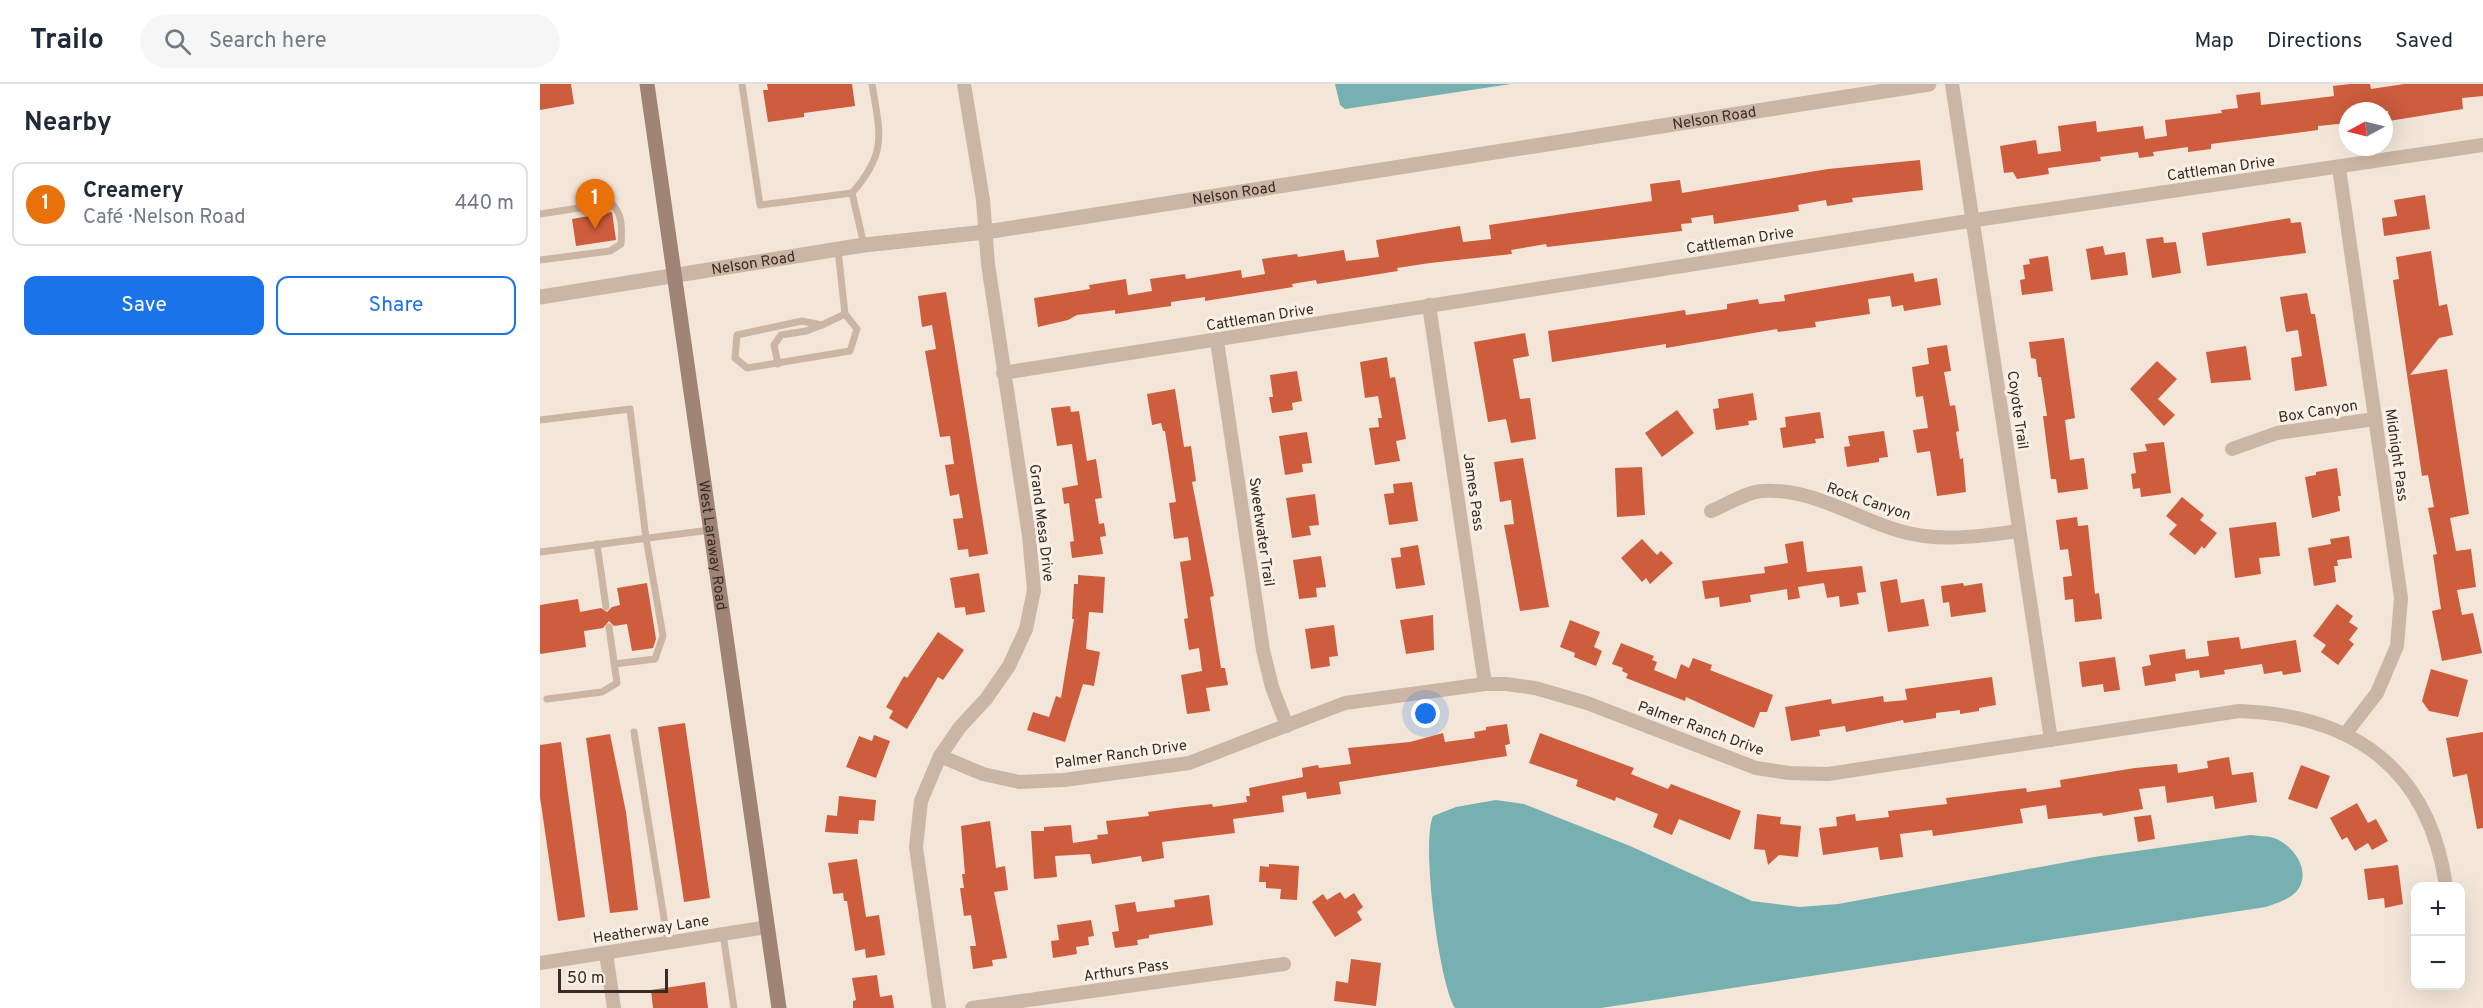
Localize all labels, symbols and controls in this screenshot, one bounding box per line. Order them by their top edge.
search box [140,14,560,68]
text: Trailo [30,23,104,59]
icon: search [161,25,194,58]
text: Search here [209,28,326,55]
text: Map [2194,28,2234,55]
text: Directions [2267,28,2362,55]
text: Saved [2395,28,2453,55]
north arrow [2339,102,2393,156]
street label: Nelson Road [1671,103,1758,135]
text: Nearby [24,107,112,140]
street label: Cattleman Drive [2166,153,2276,186]
text: Creamery [83,178,184,205]
street label: Nelson Road [1191,179,1278,210]
pin: 1 [576,180,614,229]
text: 1 [42,191,50,217]
text: 440 m [455,191,514,217]
text: Café · Nelson Road [83,205,245,231]
street label: Cattleman Drive [1685,224,1795,259]
street label: Nelson Road [710,248,797,280]
button: Save [24,276,264,335]
button: Share [276,276,516,335]
street label: Cattleman Drive [1205,301,1315,336]
street label: Coyote Trail [2002,370,2031,451]
street label: Box Canyon [2277,397,2359,428]
street label: Midnight Pass [2380,408,2411,503]
street label: James Pass [1458,452,1487,533]
street label: Grand Mesa Drive [1024,463,1057,583]
street label: Sweetwater Trail [1243,476,1278,588]
street label: West Laraway Road [693,479,730,612]
street label: Rock Canyon [1824,479,1913,526]
street label: Palmer Ranch Drive [1635,698,1766,761]
your location [1411,699,1440,728]
street label: Palmer Ranch Drive [1054,737,1188,774]
map controls [2411,882,2465,990]
button: + [2411,882,2465,936]
street label: Heatherway Lane [592,912,711,949]
button: − [2411,936,2465,990]
street label: Arthurs Pass [1082,956,1170,987]
scale bar [558,966,668,994]
text: 50 m [567,969,605,989]

